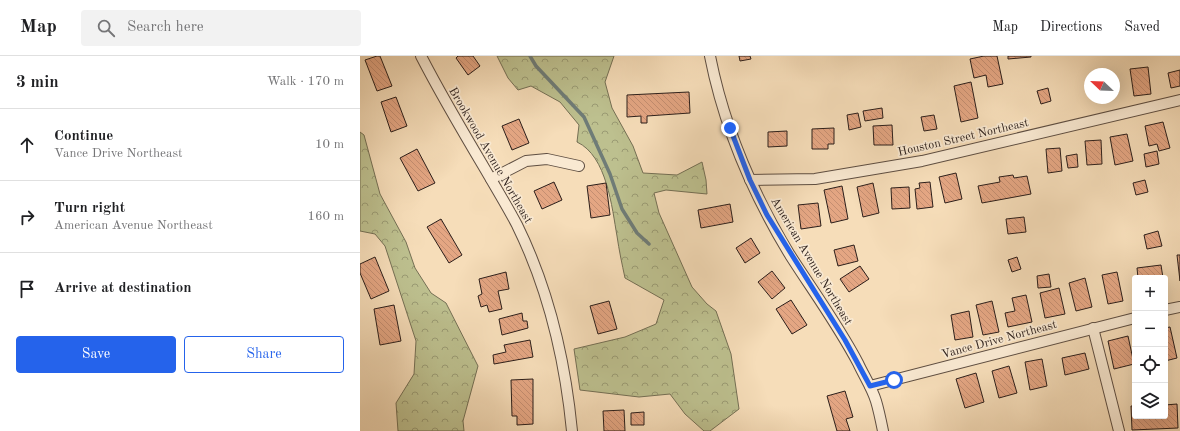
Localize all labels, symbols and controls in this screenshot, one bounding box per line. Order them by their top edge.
search box [81,10,361,46]
icon: search [95,17,117,39]
text: Map [20,18,57,37]
text: Search here [127,20,204,35]
text: Map [992,20,1018,34]
text: Directions [1040,20,1102,34]
text: Saved [1124,20,1160,34]
north arrow [1084,68,1120,104]
text: 3 min [16,74,59,91]
text: Walk · 170 m [267,75,344,88]
street label: Brookwood Avenue Northeast [446,85,534,226]
street label: Houston Street Northeast [897,117,1030,159]
route end [721,119,739,137]
text: Continue [54,129,113,144]
icon: ahead [16,134,38,156]
text: 10 m [315,138,344,151]
text: Vance Drive Northeast [54,147,183,160]
street label: American Avenue Northeast [768,196,854,327]
text: Turn right [54,201,125,216]
icon: right [16,206,38,228]
text: 160 m [307,210,344,223]
text: American Avenue Northeast [54,219,213,232]
map controls [1132,275,1168,419]
button: + [1132,275,1168,311]
icon: arrive [16,278,38,300]
text: Arrive at destination [54,281,192,296]
button: − [1132,311,1168,347]
street label: Vance Drive Northeast [940,319,1058,361]
button: Save [16,336,176,373]
button: Share [184,336,344,373]
button: locate [1132,347,1168,383]
route start [885,371,903,389]
button: layers [1132,383,1168,419]

